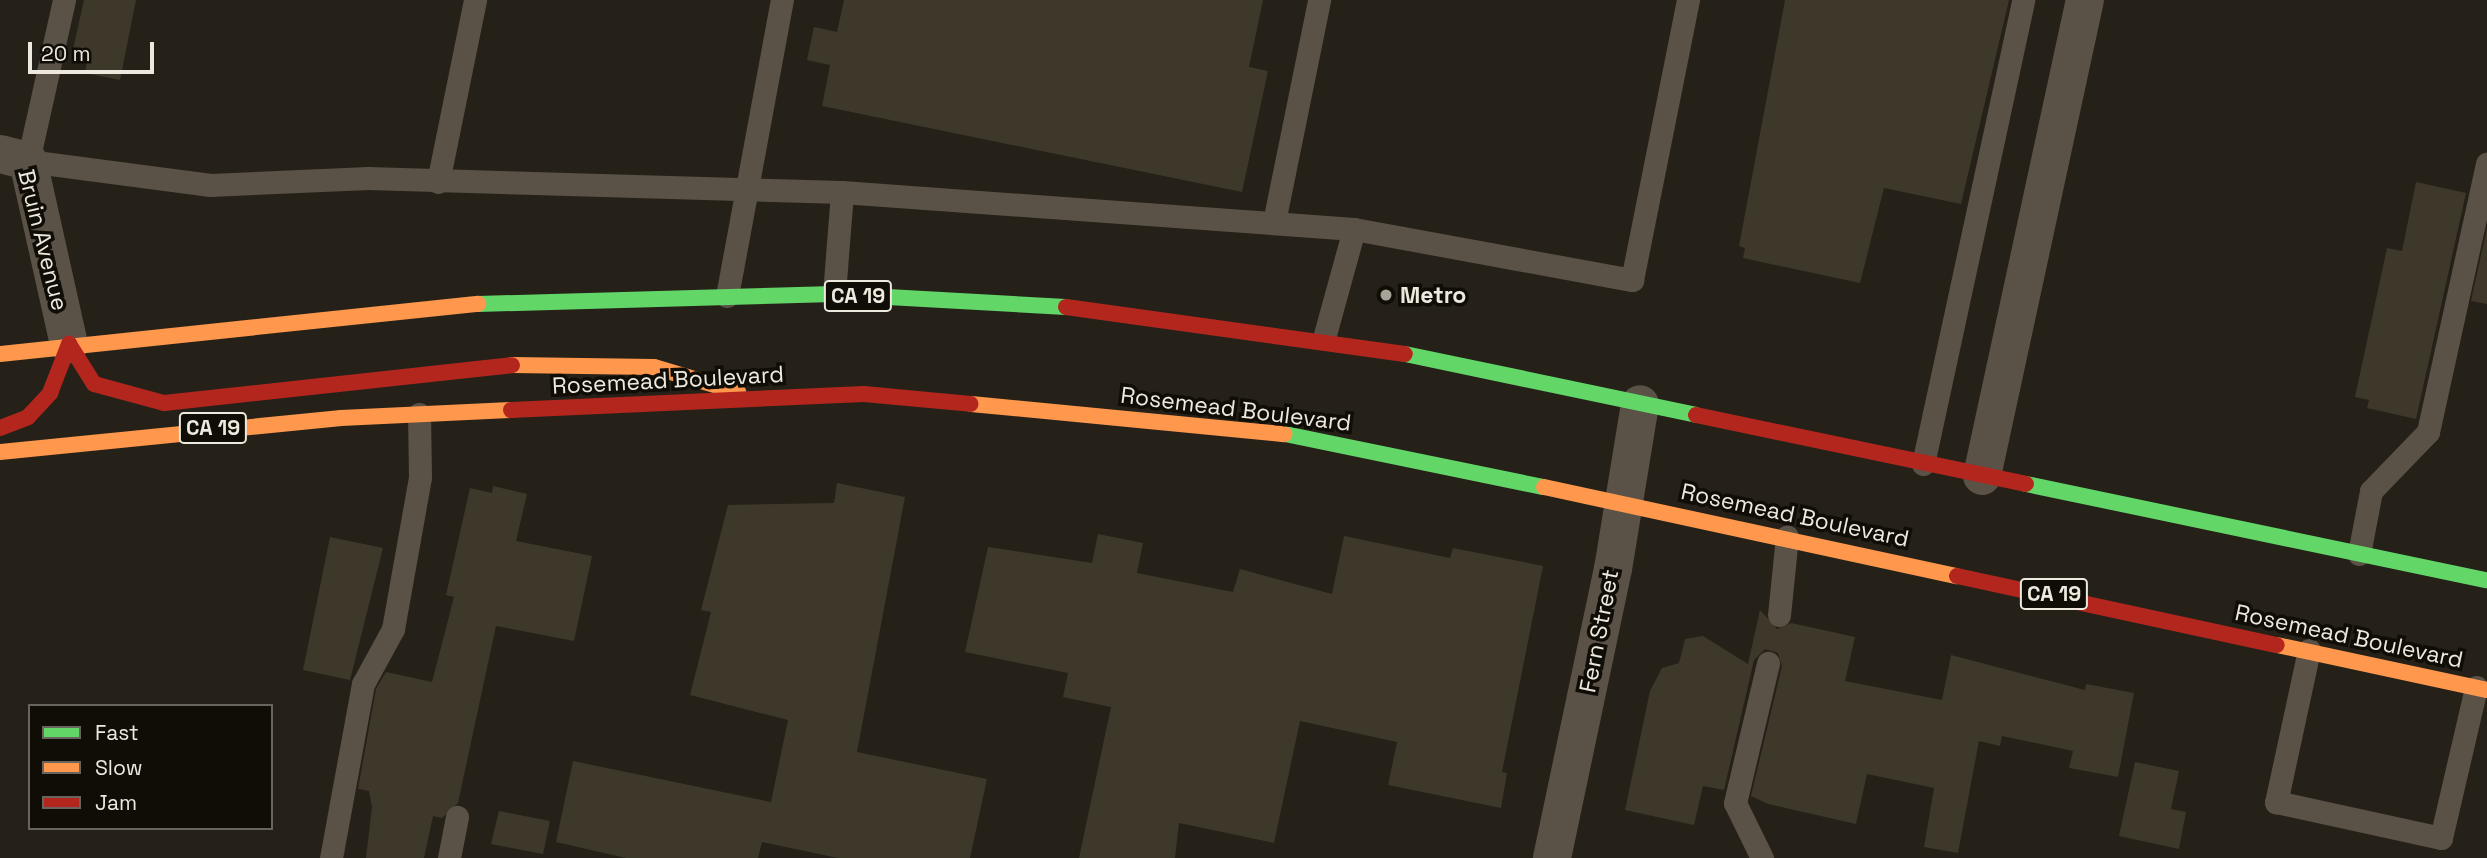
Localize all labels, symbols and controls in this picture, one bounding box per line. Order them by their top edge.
scale bar [32,28,158,72]
text: 20 m [41,40,91,67]
street label: Bruin Avenue [12,166,74,314]
road number: CA 19 [823,278,893,314]
place label: Metro [1400,281,1466,309]
marker: Metro [1378,287,1394,303]
street label: Rosemead Boulevard [551,360,785,400]
street label: Rosemead Boulevard [1119,381,1353,437]
road number: CA 19 [178,410,248,446]
street label: Rosemead Boulevard [1679,477,1911,553]
street label: Fern Street [1574,567,1624,695]
road number: CA 19 [2019,576,2089,612]
street label: Rosemead Boulevard [2233,598,2465,674]
legend [28,704,273,830]
text: Fast [95,719,139,746]
text: Slow [95,754,143,781]
text: Jam [95,789,137,816]

